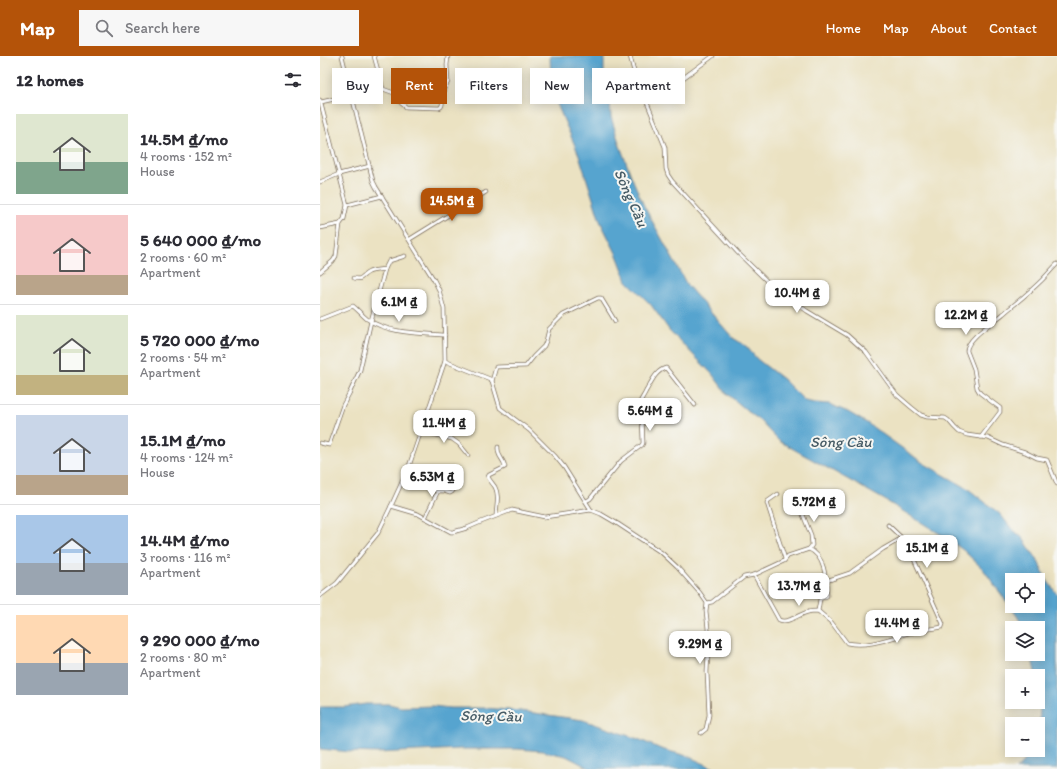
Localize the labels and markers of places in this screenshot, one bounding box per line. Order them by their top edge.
pin: 14.5M ₫ [415,188,489,222]
pin: 10.4M ₫ [760,280,834,314]
pin: 6.1M ₫ [366,289,432,323]
pin: 12.2M ₫ [929,302,1003,336]
pin: 5.64M ₫ [613,398,687,432]
pin: 11.4M ₫ [407,410,481,444]
pin: 6.53M ₫ [395,464,469,498]
pin: 5.72M ₫ [777,489,851,523]
pin: 15.1M ₫ [890,535,964,569]
pin: 13.7M ₫ [762,573,836,607]
pin: 14.4M ₫ [860,610,934,644]
pin: 9.29M ₫ [663,631,737,665]

